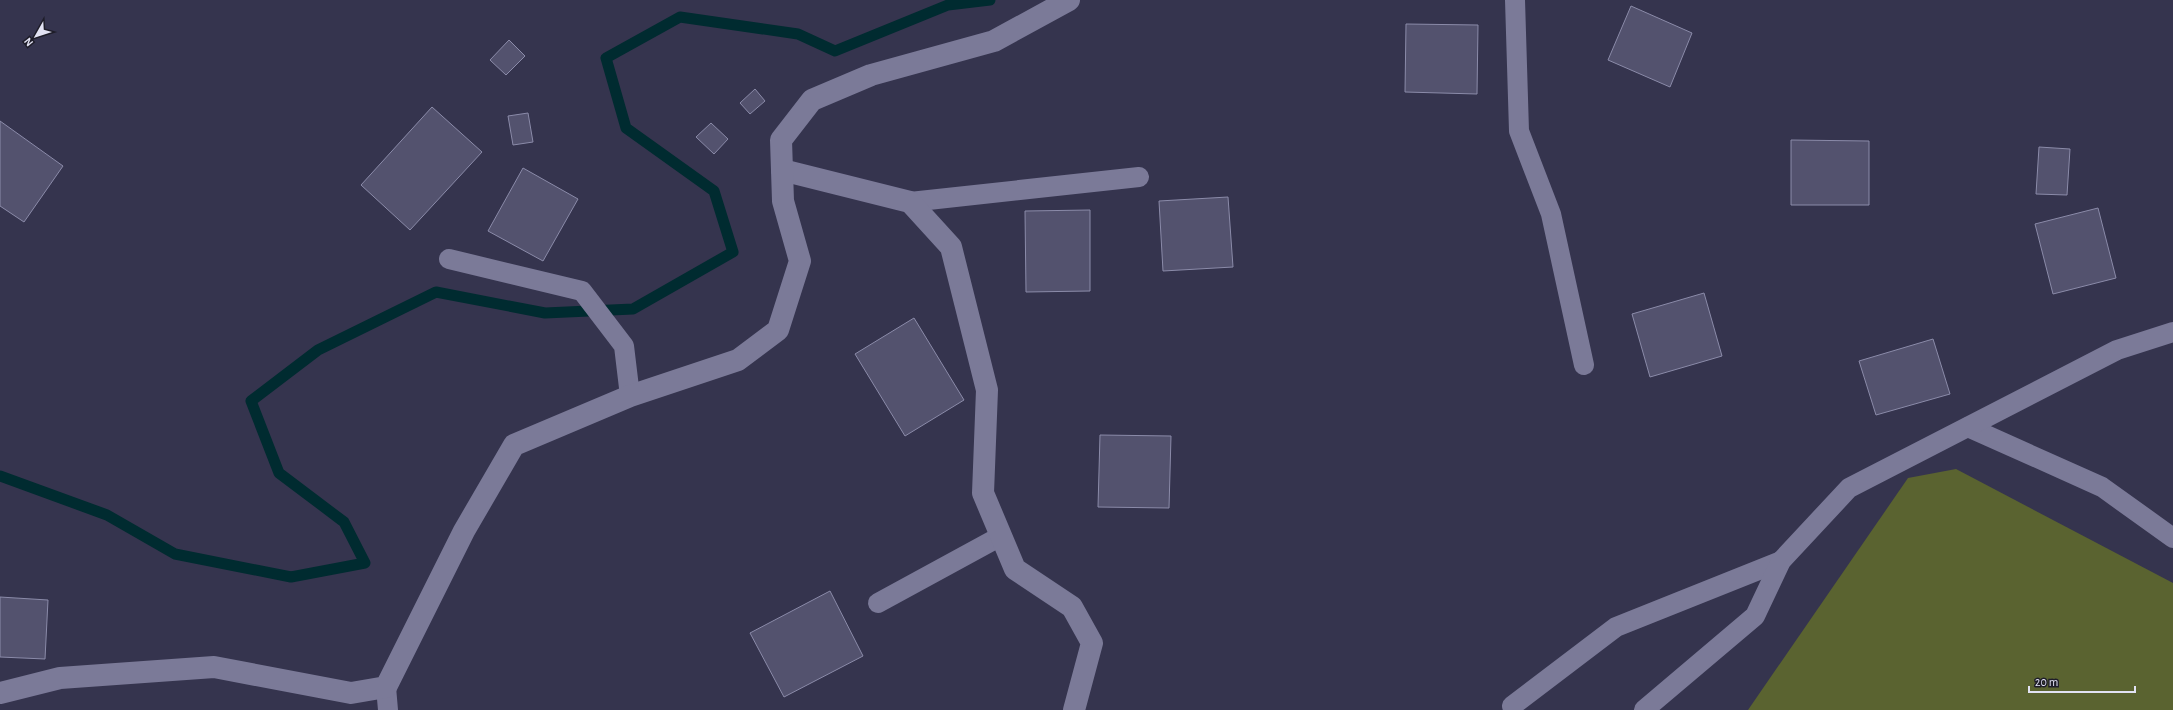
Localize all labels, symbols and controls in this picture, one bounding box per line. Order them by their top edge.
north arrow [16,16,56,56]
text: N [22,36,35,48]
scale bar [2029,668,2135,694]
text: 20 m [2035,676,2058,688]

